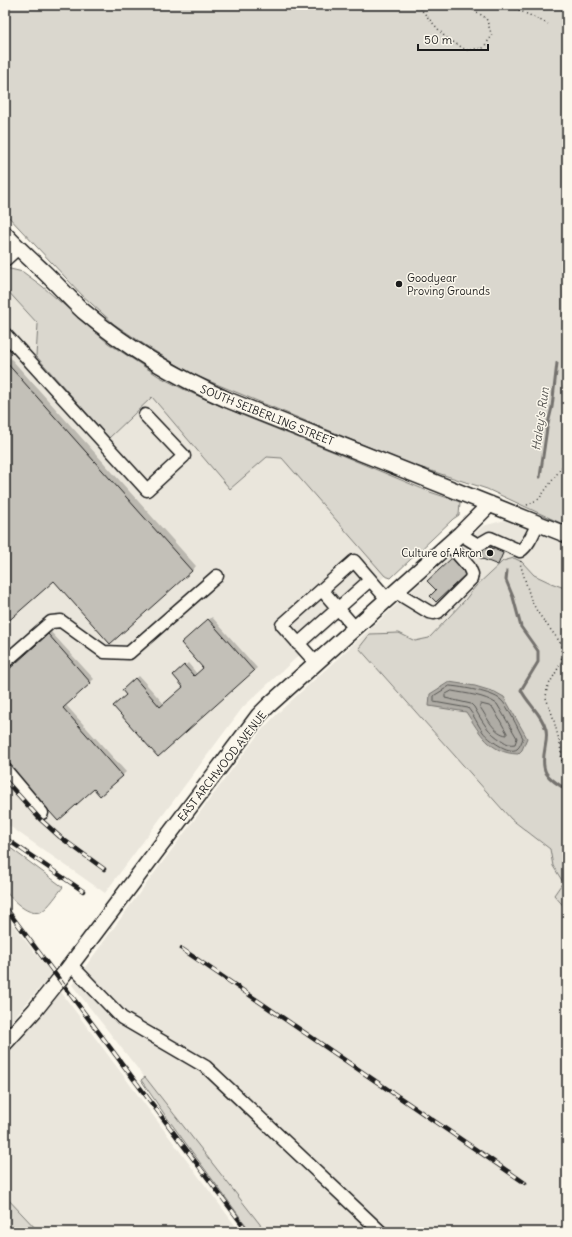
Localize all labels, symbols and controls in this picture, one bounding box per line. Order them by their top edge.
scale bar [418,26,488,52]
text: 50 m [424,32,453,47]
place label: Goodyear Proving Grounds [407,271,490,298]
marker: Goodyear Proving Grounds [394,279,404,289]
street label: SOUTH SEIBERLING STREET [198,382,336,448]
water label: Haley's Run [528,385,552,452]
place label: Culture of Akron [401,546,482,560]
marker: Culture of Akron [485,548,495,558]
street label: EAST ARCHWOOD AVENUE [175,708,269,824]

